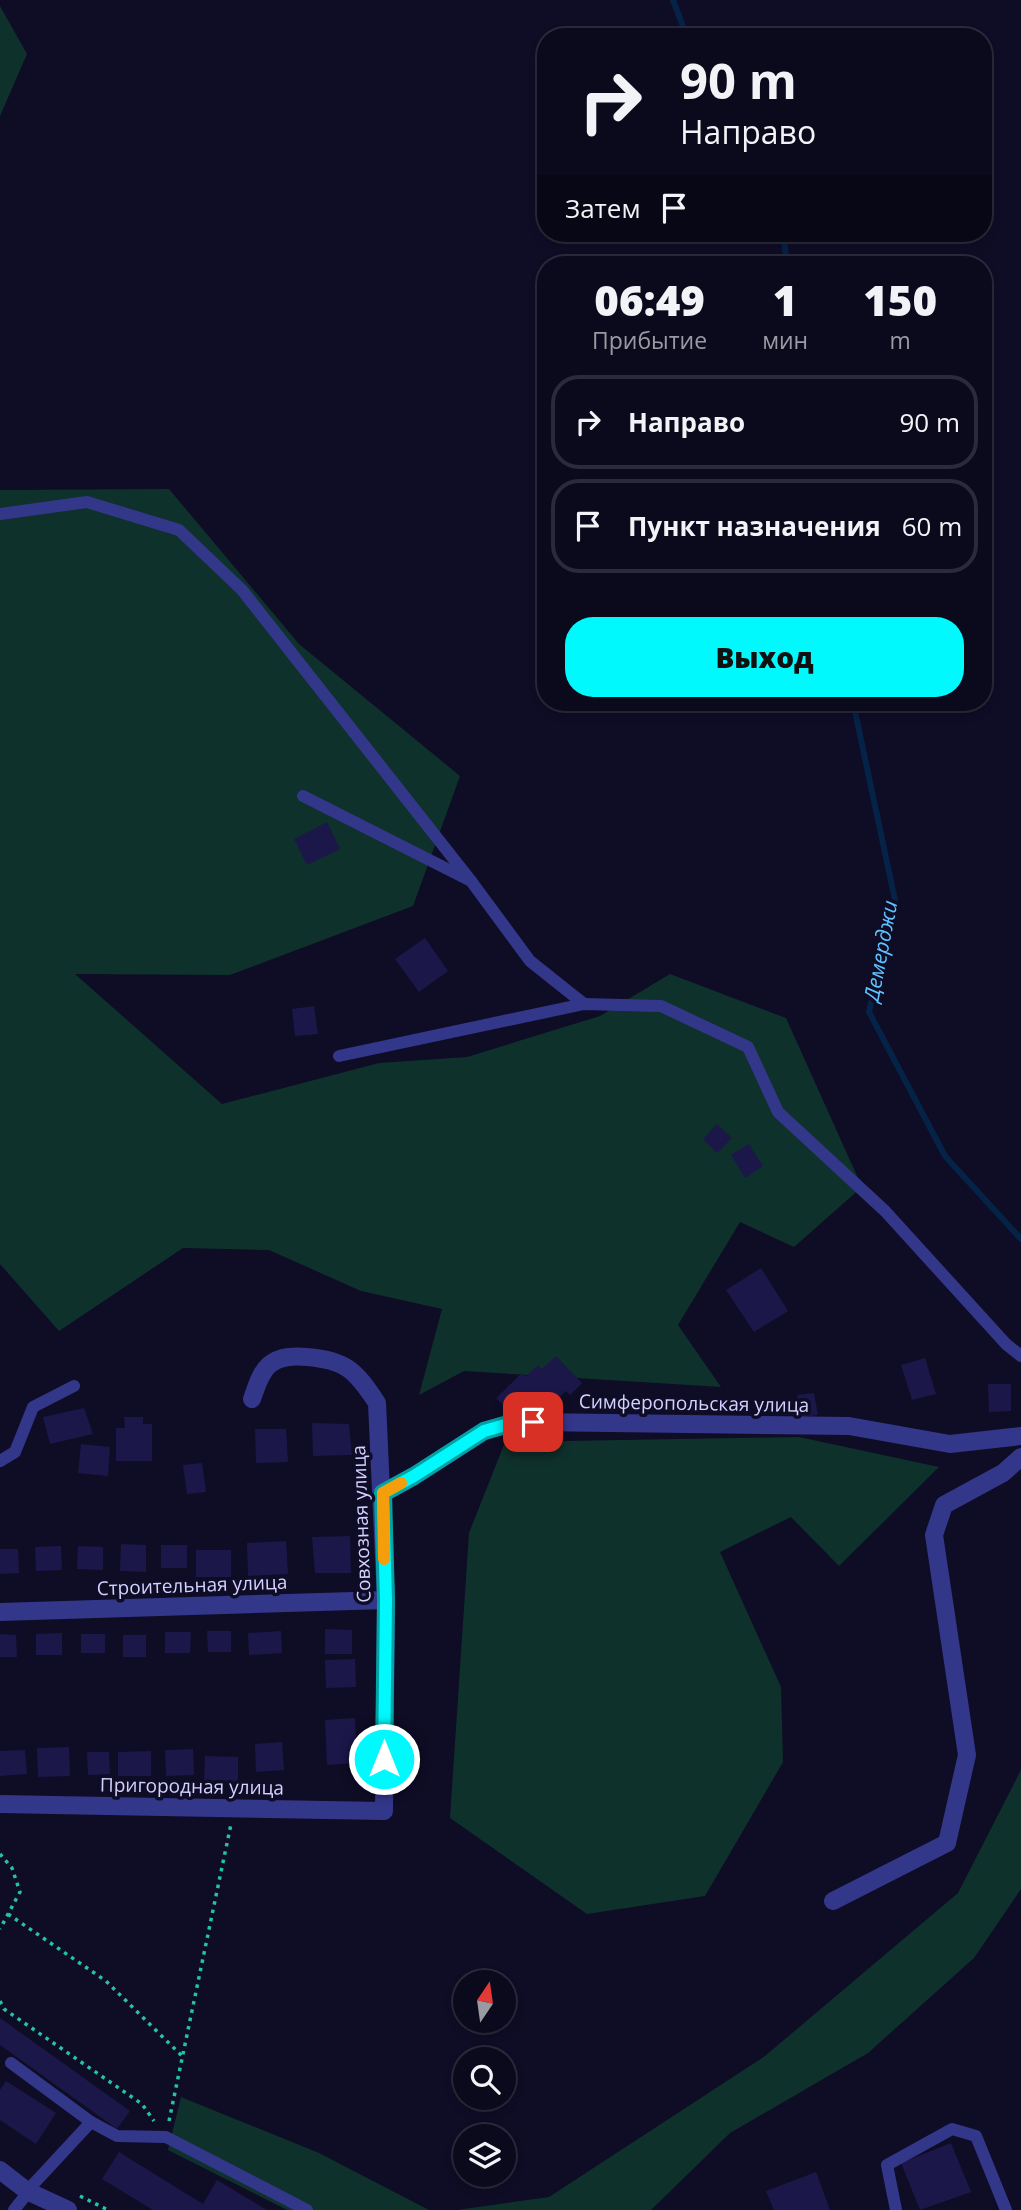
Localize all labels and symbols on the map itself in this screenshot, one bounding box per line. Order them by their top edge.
water label: Демерджи [856,898,904,1006]
street label: Симферопольская улица [579,1388,809,1418]
pin [503,1392,563,1452]
street label: Совхозная улица [345,1445,377,1603]
street label: Строительная улица [96,1569,288,1601]
position arrow [347,1722,421,1796]
street label: Пригородная улица [100,1771,284,1801]
north arrow [453,1970,516,2034]

